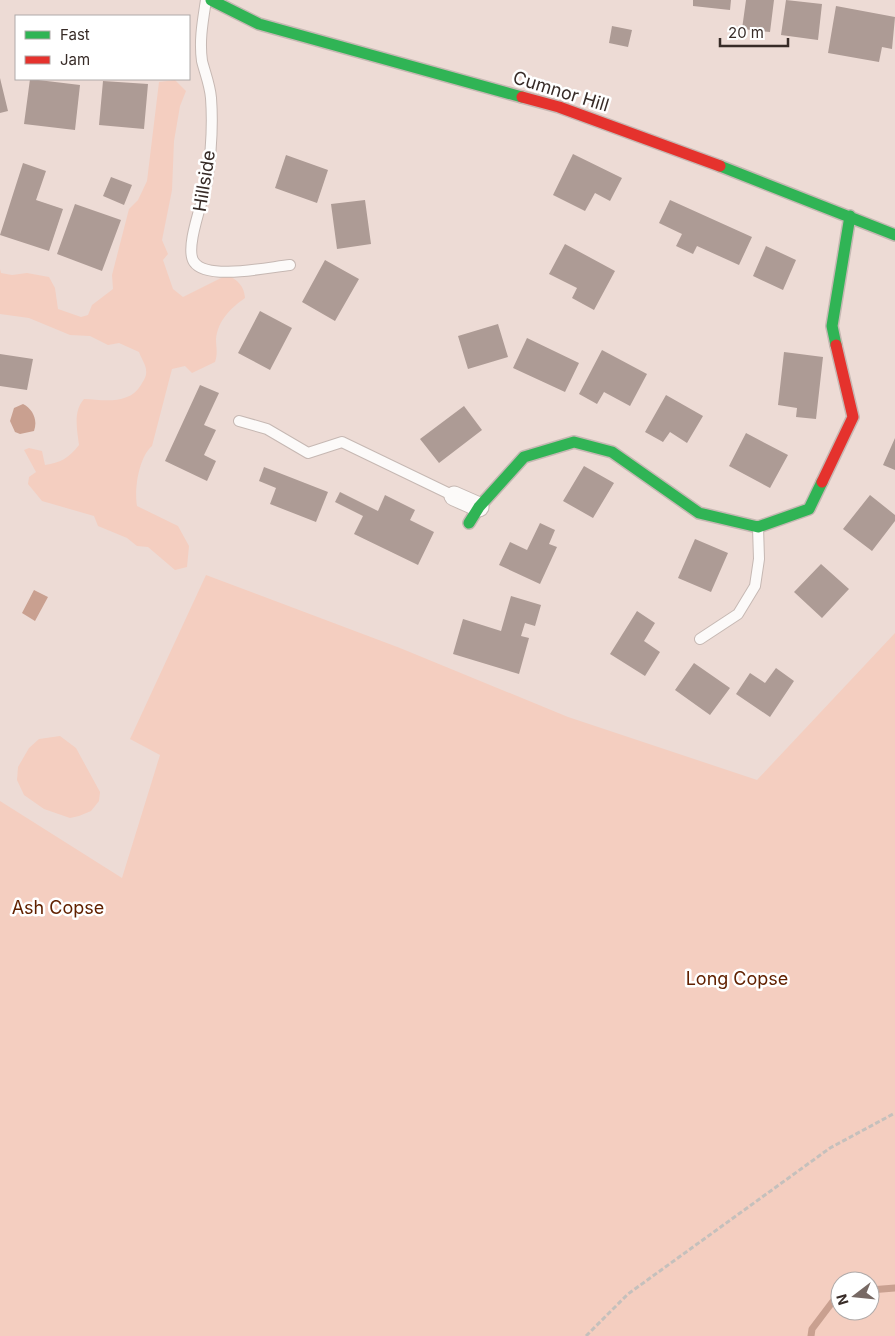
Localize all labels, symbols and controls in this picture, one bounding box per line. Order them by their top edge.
legend [15,15,190,80]
scale bar [720,15,788,47]
text: 20 m [728,23,764,42]
text: Fast [60,25,90,44]
text: Jam [60,50,90,69]
street label: Cumnor Hill [510,66,612,116]
street label: Hillside [189,149,219,213]
park label: Ash Copse [12,897,104,918]
park label: Long Copse [686,968,788,989]
north arrow [830,1271,880,1321]
text: N [832,1292,852,1307]

